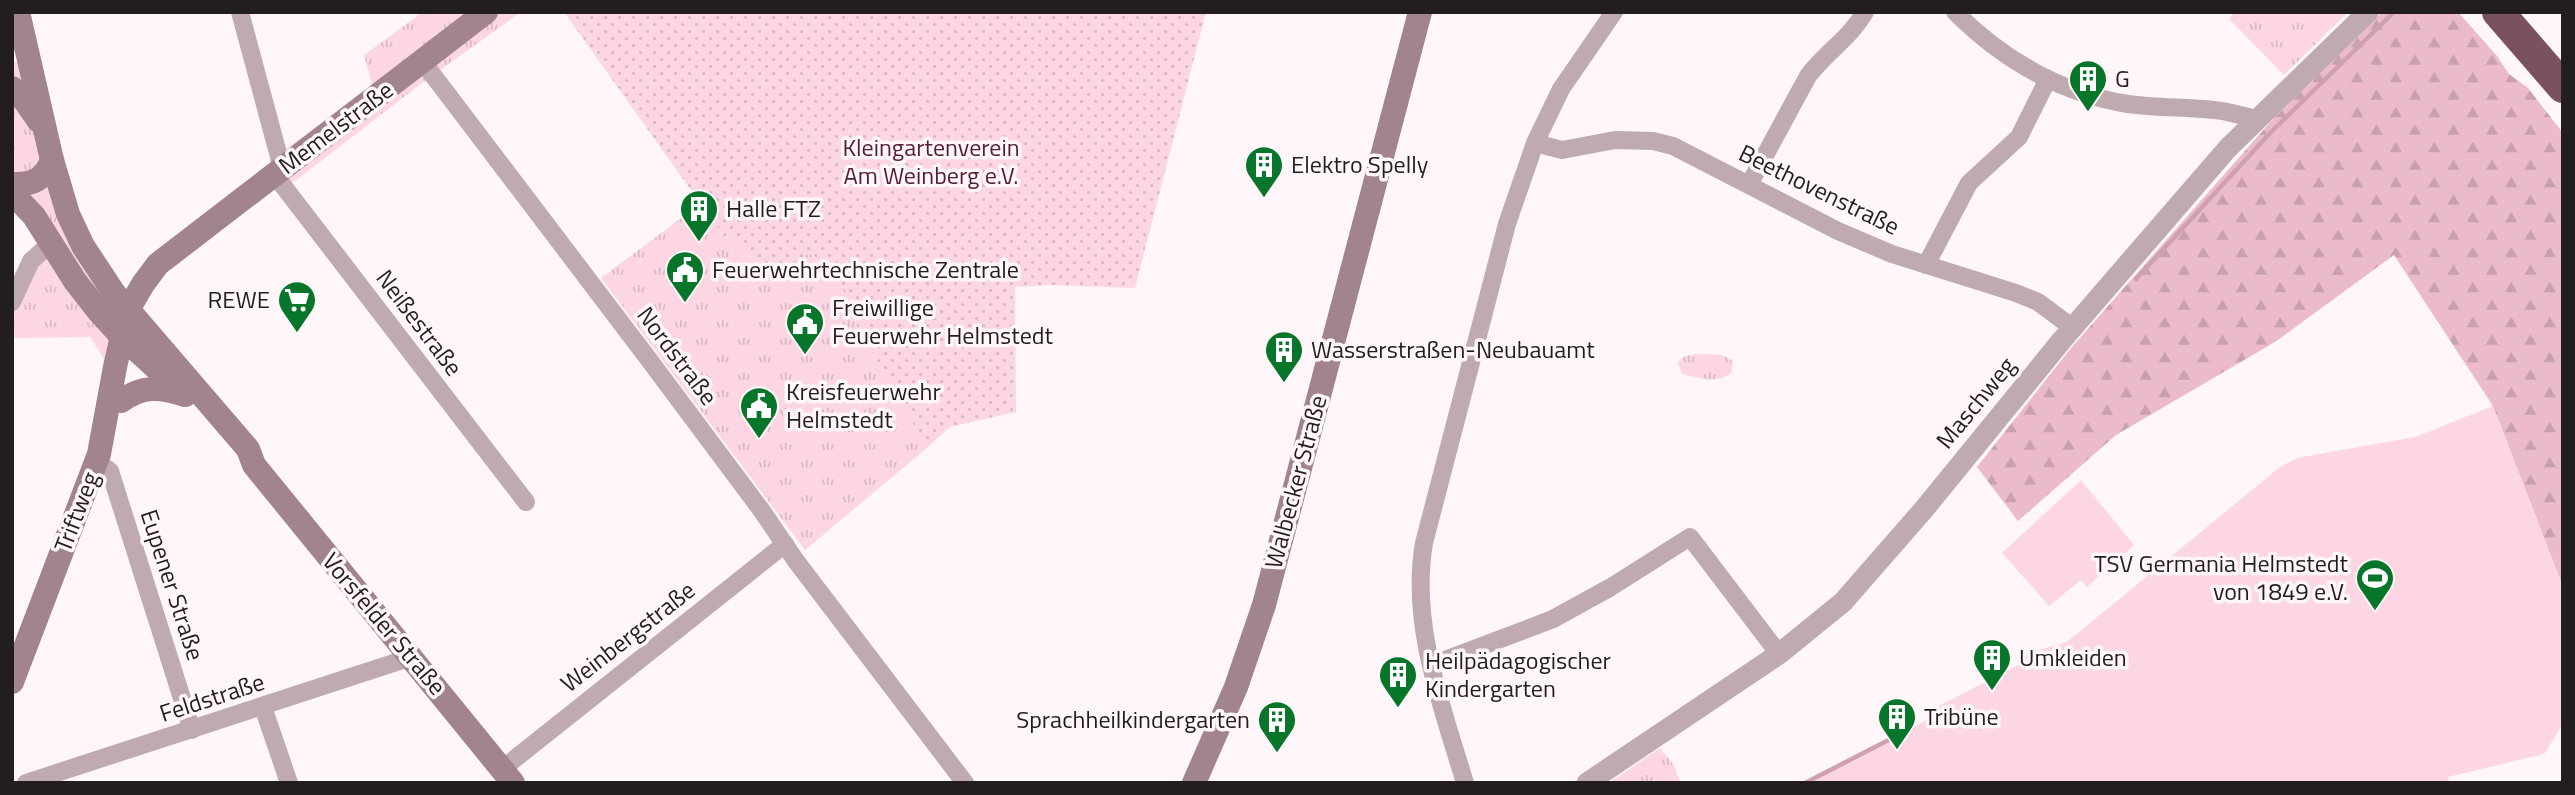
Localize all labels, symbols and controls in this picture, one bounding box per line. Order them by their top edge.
building icon: G [2067,58,2109,113]
place label: G [2115,60,2130,96]
street label: Memelstraße [270,72,400,182]
park label: Kleingartenverein Am Weinberg e.V. [842,129,1020,193]
street label: Beethovenstraße [1733,135,1906,244]
building icon: Elektro Spelly [1243,144,1285,199]
place label: Elektro Spelly [1291,146,1429,182]
building icon: Halle FTZ [678,188,720,243]
place label: Halle FTZ [726,190,821,226]
public building icon: Feuerwehrtechnische Zentrale [664,249,706,304]
place label: Feuerwehrtechnische Zentrale [712,251,1019,287]
street label: Neißestraße [368,262,472,383]
supermarket icon: REWE [276,279,318,334]
place label: REWE [207,281,270,317]
place label: Freiwillige Feuerwehr Helmstedt [832,289,1053,353]
street label: Nordstraße [629,299,727,412]
public building icon: Freiwillige Feuerwehr Helmstedt [784,301,826,356]
building icon: Wasserstraßen-Neubauamt [1263,329,1305,384]
place label: Wasserstraßen-Neubauamt [1311,331,1595,367]
street label: Maschweg [1927,349,2024,456]
place label: Kreisfeuerwehr Helmstedt [786,373,941,437]
public building icon: Kreisfeuerwehr Helmstedt [738,385,780,440]
street label: Walbecker Straße [1255,391,1335,572]
street label: Triftweg [44,466,108,557]
street label: Eupener Straße [132,505,214,665]
street label: Vorsfelder Straße [314,544,455,703]
place label: TSV Germania Helmstedt von 1849 e.V. [2094,545,2349,609]
sports icon: TSV Germania Helmstedt von 1849 e.V. [2354,557,2396,612]
street label: Weinbergstraße [552,572,702,700]
building icon: Umkleiden [1971,637,2013,692]
place label: Umkleiden [2019,639,2127,675]
place label: Heilpädagogischer Kindergarten [1425,642,1611,706]
building icon: Heilpädagogischer Kindergarten [1377,654,1419,709]
street label: Feldstraße [155,663,269,731]
building icon: Tribüne [1876,696,1918,751]
place label: Tribüne [1924,698,1999,734]
building icon: Sprachheilkindergarten [1256,699,1298,754]
place label: Sprachheilkindergarten [1016,701,1250,737]

